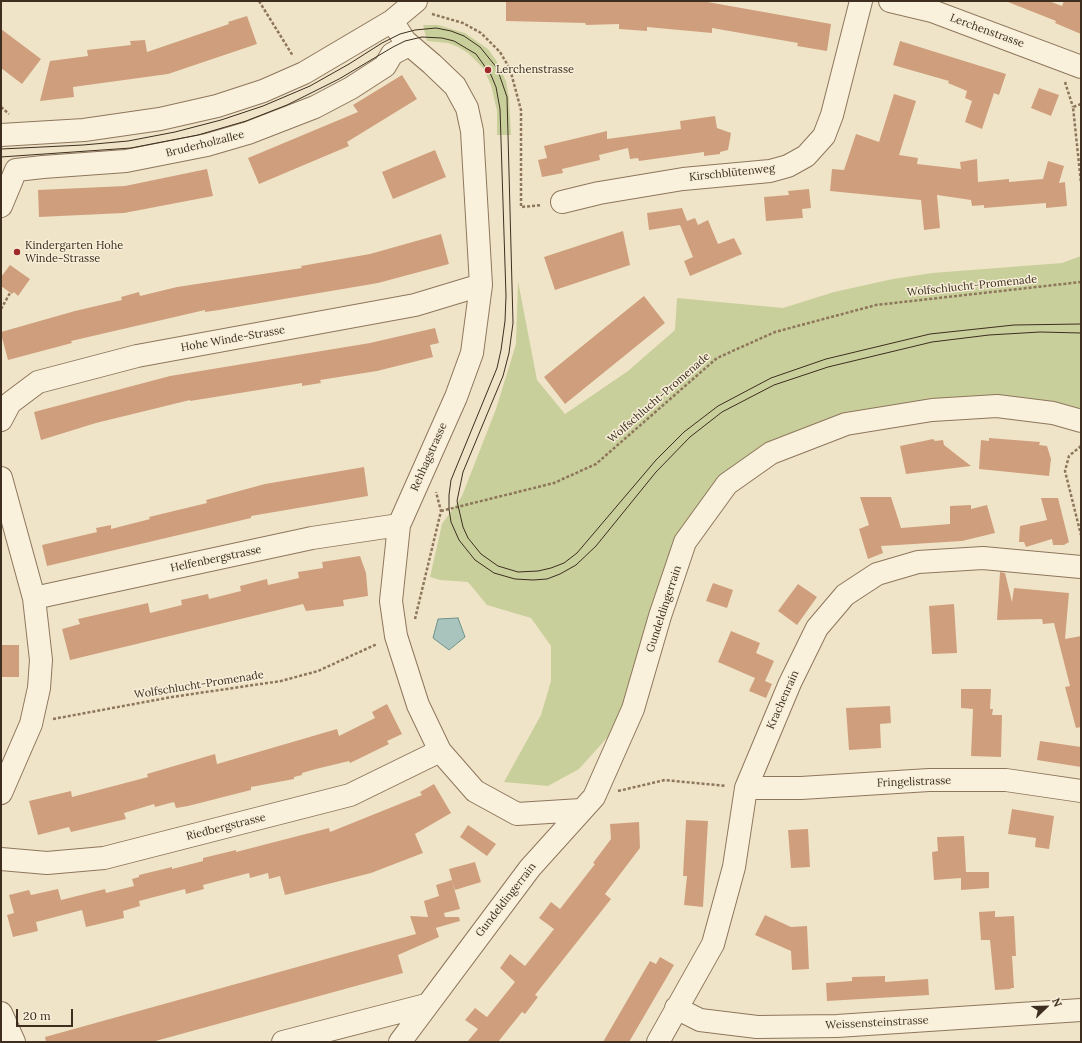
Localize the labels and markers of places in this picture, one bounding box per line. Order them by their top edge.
place label: Lerchenstrasse [496,63,574,77]
marker: Lerchenstrasse [483,65,493,75]
place label: Kindergarten Hohe Winde-Strasse [25,239,123,265]
marker: Kindergarten Hohe Winde-Strasse [12,247,22,257]

